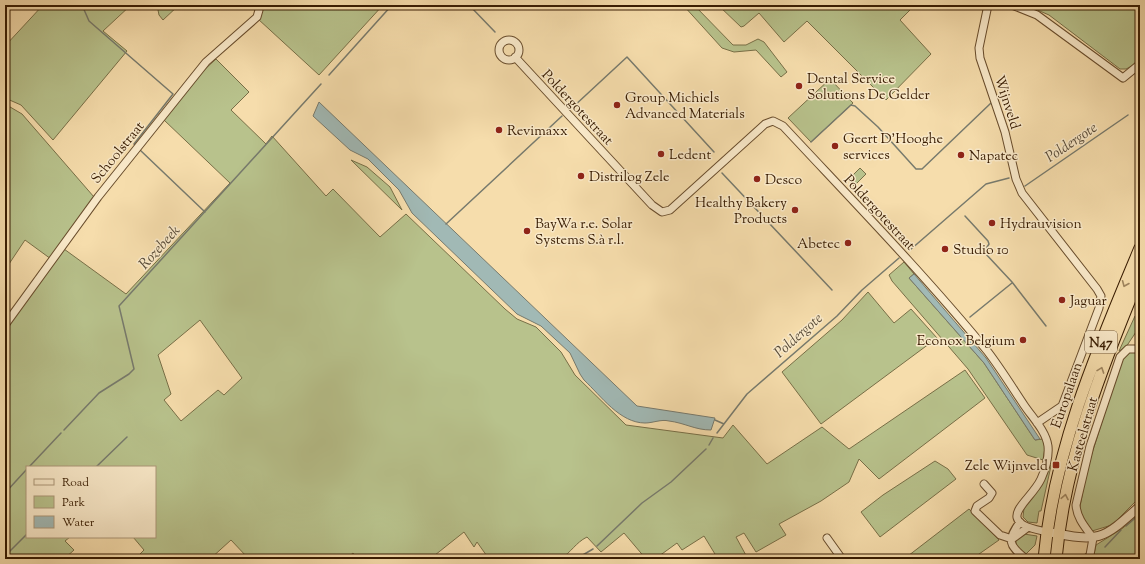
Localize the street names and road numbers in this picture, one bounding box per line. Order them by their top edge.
street label: Poldergotestraat [536,66,617,151]
street label: Wijnveld [988,73,1024,132]
street label: Schoolstraat [87,118,150,189]
street label: Poldergotestraat [838,171,919,256]
road number: N47 [1085,331,1117,353]
street label: Europalaan [1047,360,1089,431]
street label: Kasteelstraat [1064,395,1104,474]

